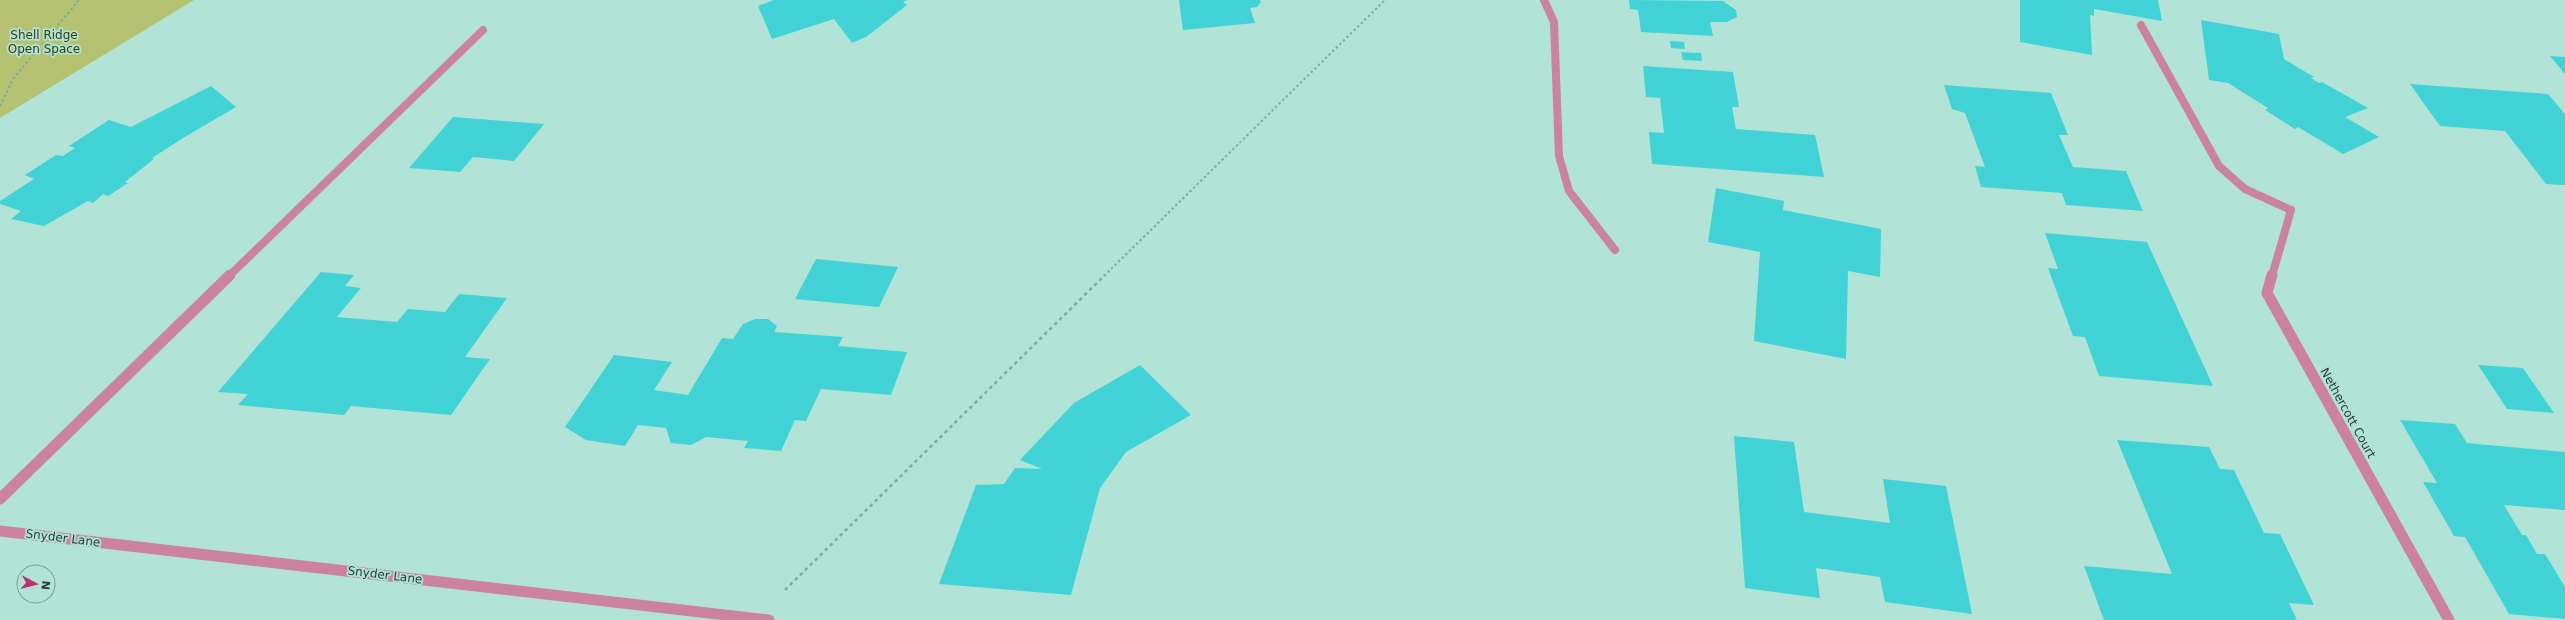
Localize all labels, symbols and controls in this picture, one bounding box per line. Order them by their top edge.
park label: Shell Ridge Open Space [8,28,80,56]
street label: Nethercott Court [2317,365,2379,461]
street label: Snyder Lane [25,526,101,550]
street label: Snyder Lane [347,563,423,587]
north arrow [16,564,56,604]
text: N [38,580,52,591]

